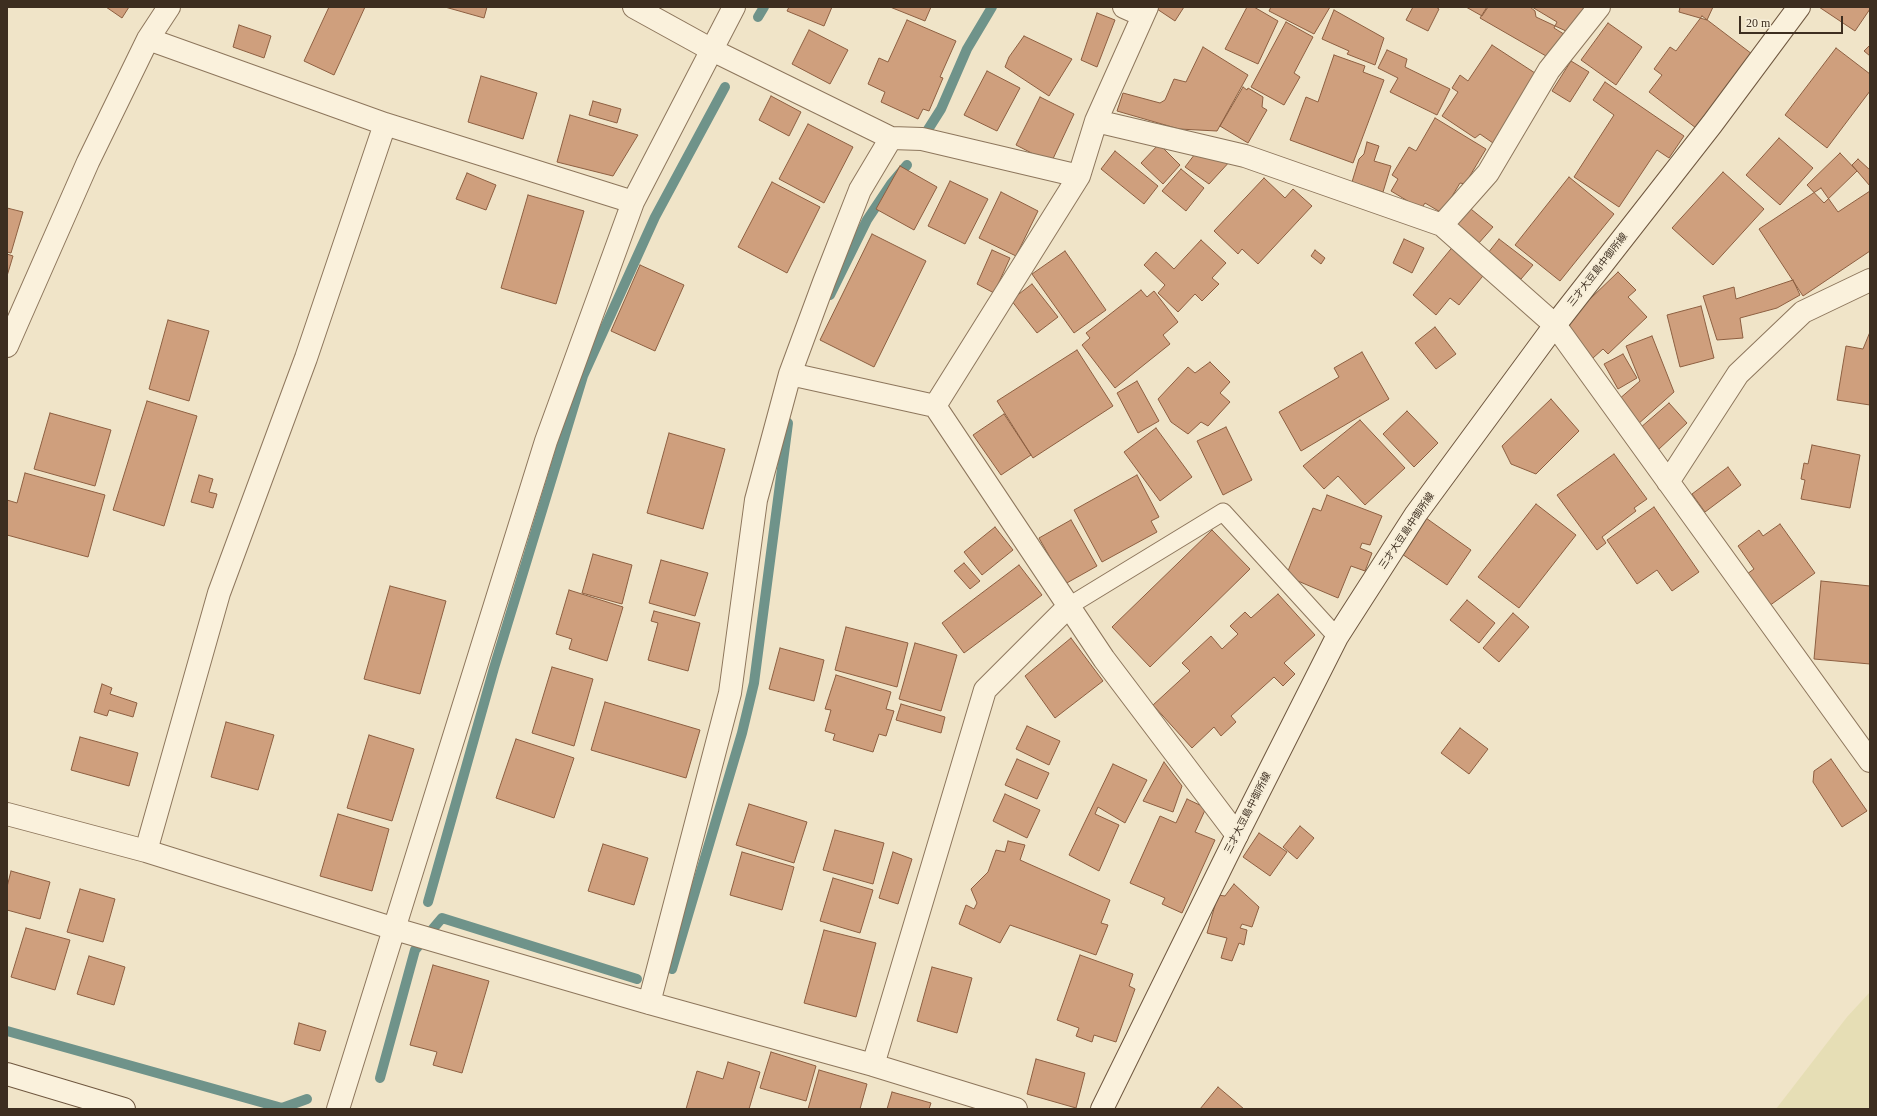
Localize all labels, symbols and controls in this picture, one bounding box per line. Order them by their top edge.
scale bar [1741,8,1845,34]
text: 20 m [1746,16,1770,30]
street label: 三才大豆島中御所線 [1566,231,1630,309]
street label: 三才大豆島中御所線 [1377,490,1437,572]
street label: 三才大豆島中御所線 [1222,770,1274,856]

